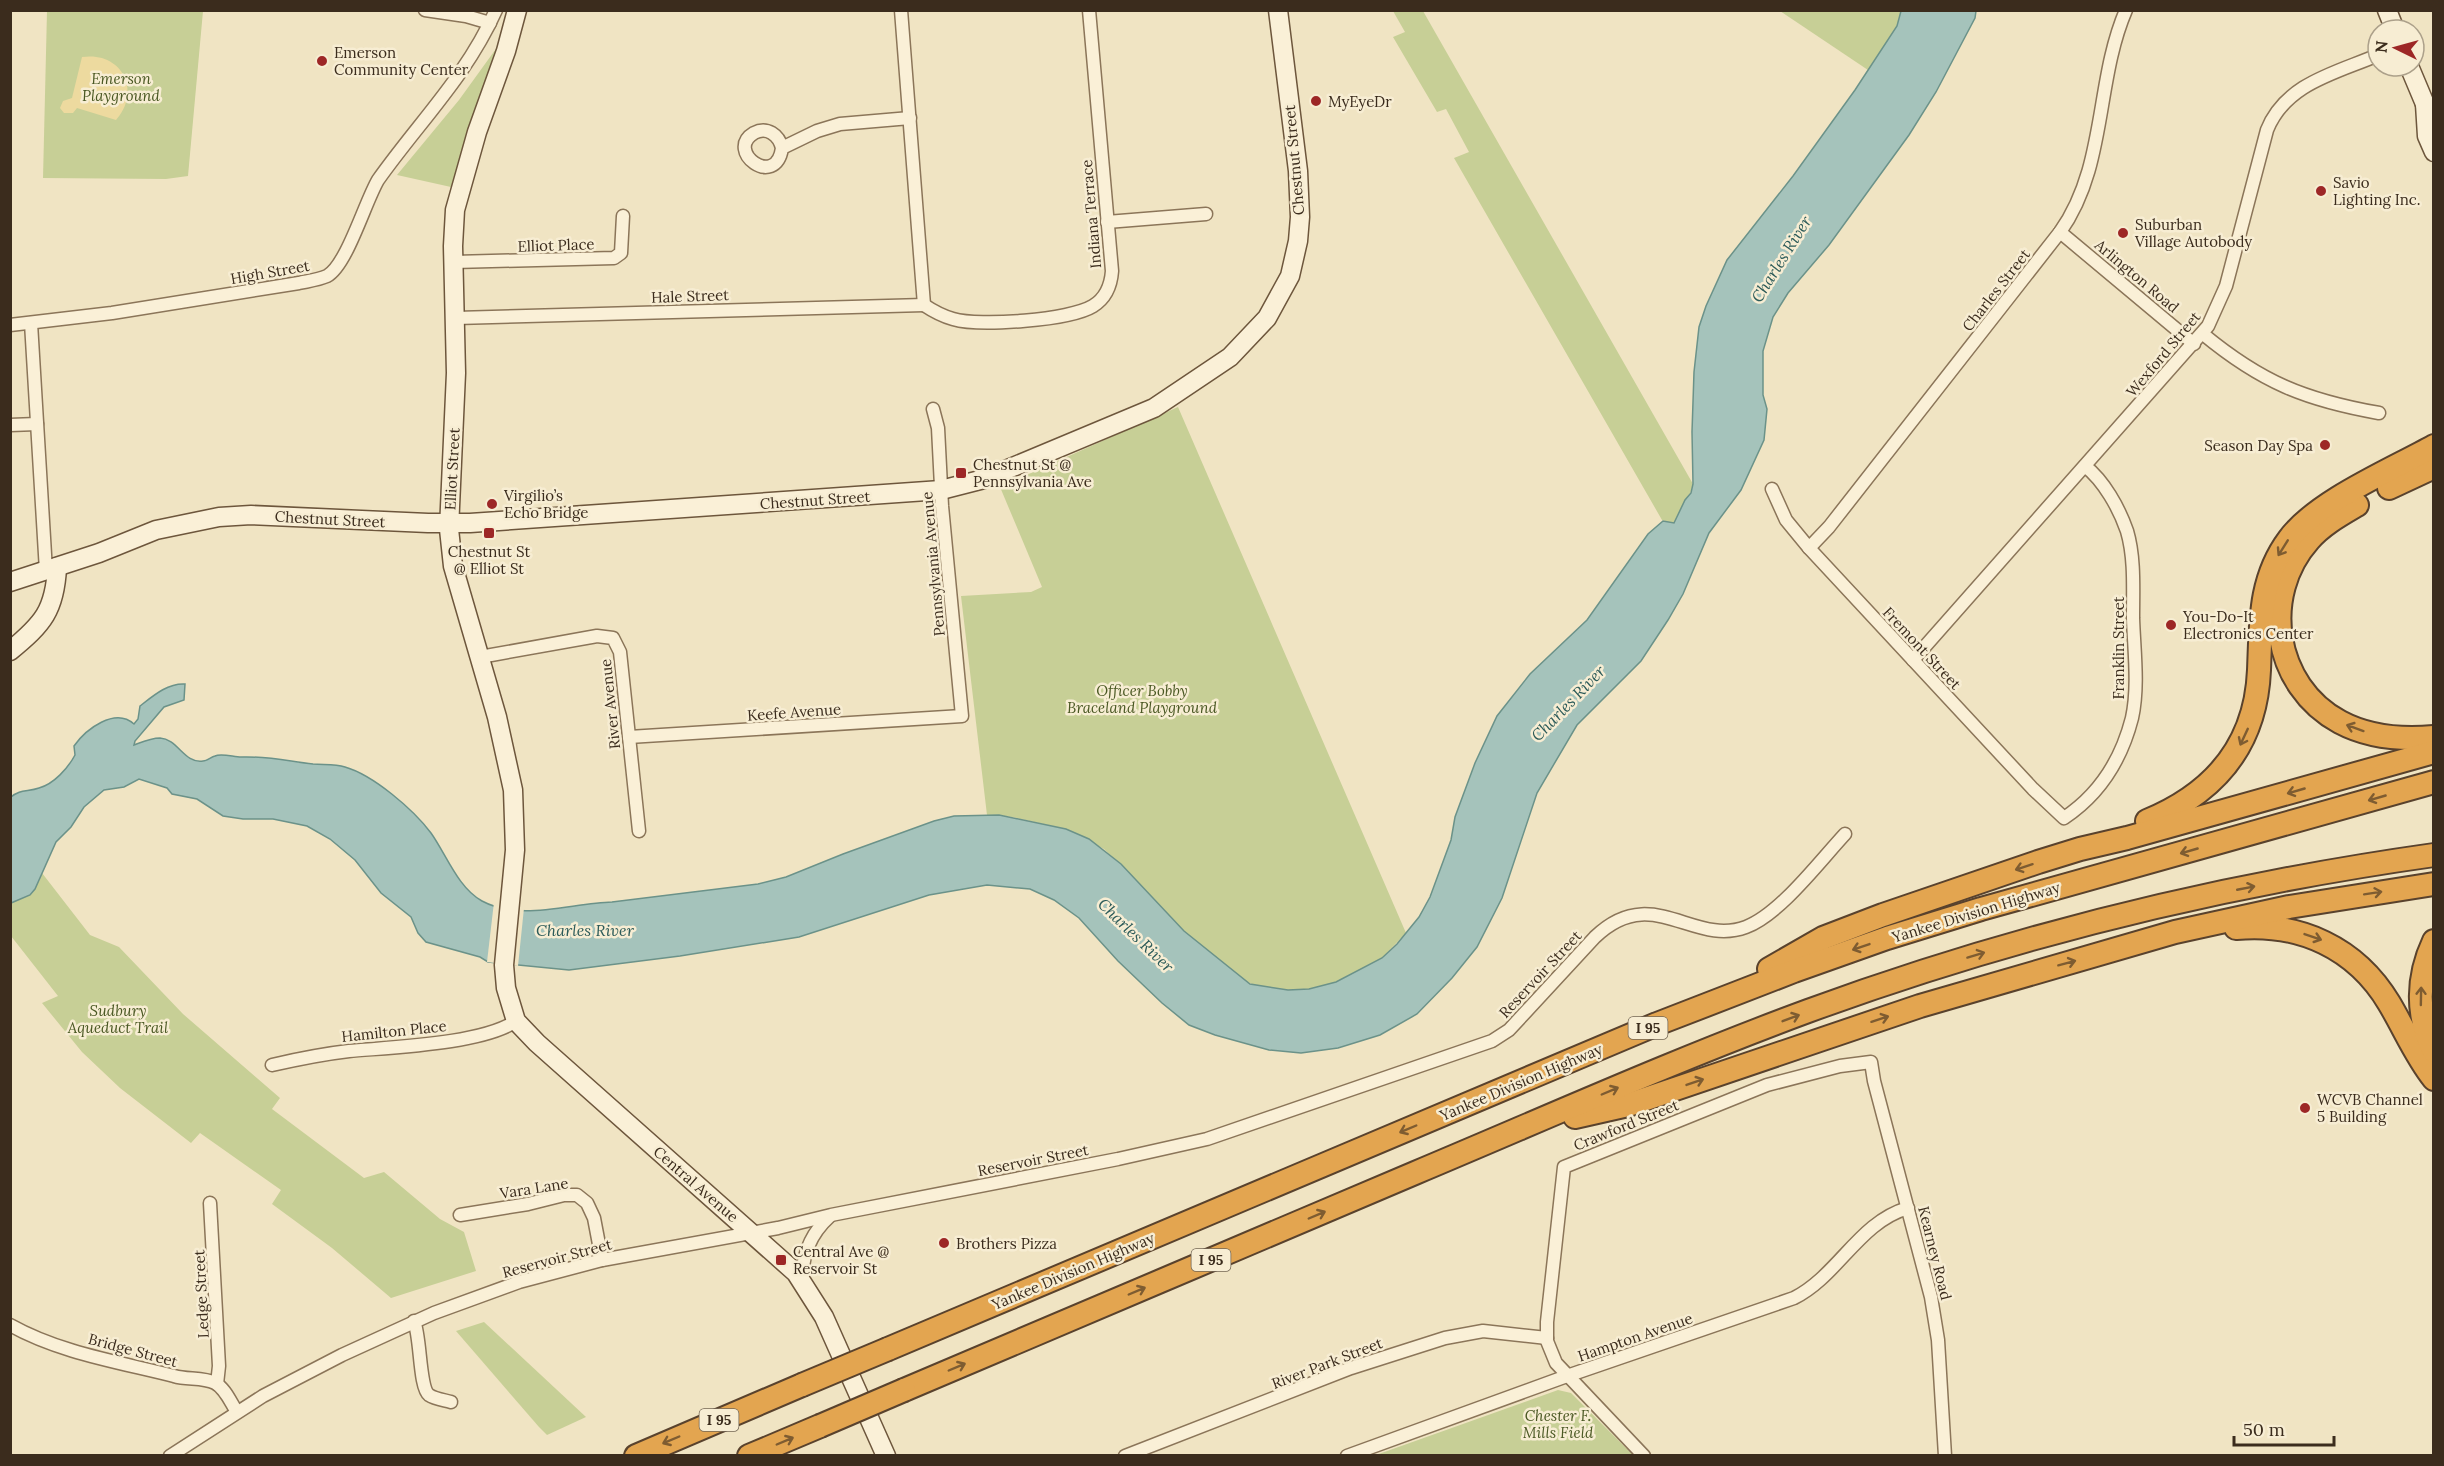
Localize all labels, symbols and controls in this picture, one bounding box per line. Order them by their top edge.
north arrow [2366,18,2426,78]
text: N [2371,40,2392,54]
place label: Emerson Community Center [334,43,469,79]
marker: Emerson Community Center [315,54,329,68]
park label: Emerson Playground [82,69,161,105]
place label: MyEyeDr [1328,92,1392,111]
marker: MyEyeDr [1309,94,1323,108]
street label: Chestnut Street [1280,104,1308,216]
street label: Indiana Terrace [1077,159,1105,269]
place label: Savio Lighting Inc. [2333,173,2420,209]
marker: Savio Lighting Inc. [2314,184,2328,198]
water label: Charles River [1747,212,1816,306]
place label: Suburban Village Autobody [2134,215,2252,251]
marker: Suburban Village Autobody [2116,226,2130,240]
street label: Elliot Place [517,234,595,256]
street label: Arlington Road [2090,235,2183,317]
street label: Charles Street [1958,245,2034,335]
street label: High Street [229,256,311,288]
street label: Hale Street [651,285,729,307]
street label: Wexford Street [2122,307,2204,401]
street label: Elliot Street [440,427,464,511]
place label: Season Day Spa [2204,436,2313,455]
marker: Season Day Spa [2318,438,2332,452]
place label: Chestnut St @ Pennsylvania Ave [973,455,1092,491]
marker: Chestnut St @ Pennsylvania Ave [954,466,968,480]
place label: Virgilio’s Echo Bridge [503,486,588,522]
street label: Chestnut Street [759,487,871,513]
street label: Pennsylvania Avenue [917,491,949,637]
marker: Virgilio’s Echo Bridge [485,497,499,511]
street label: Chestnut Street [274,507,386,531]
marker: Chestnut St @ Elliot St [482,526,496,540]
one-way arrow [2276,539,2288,556]
place label: Chestnut St @ Elliot St [448,542,530,578]
street label: Franklin Street [2109,596,2128,700]
street label: Fremont Street [1879,603,1965,693]
place label: You-Do-It Electronics Center [2182,607,2314,643]
marker: You-Do-It Electronics Center [2164,618,2178,632]
street label: River Avenue [596,658,624,750]
water label: Charles River [1527,660,1610,745]
park label: Officer Bobby Braceland Playground [1067,681,1218,717]
street label: Keefe Avenue [746,699,842,725]
one-way arrow [2347,722,2365,733]
one-way arrow [2237,727,2249,745]
one-way arrow [2287,786,2306,797]
one-way arrow [2368,793,2387,804]
one-way arrow [2180,845,2199,857]
one-way arrow [2015,862,2034,873]
street label: Yankee Division Highway [1889,877,2062,947]
one-way arrow [2236,882,2256,893]
one-way arrow [2362,887,2382,898]
water label: Charles River [1094,894,1179,977]
water label: Charles River [536,920,635,940]
street label: Reservoir Street [1495,926,1585,1022]
one-way arrow [2303,933,2322,944]
one-way arrow [1852,943,1871,954]
one-way arrow [1966,949,1985,960]
one-way arrow [2057,957,2076,969]
one-way arrow [2415,986,2426,1006]
park label: Sudbury Aqueduct Trail [67,1001,169,1037]
one-way arrow [1781,1011,1800,1022]
one-way arrow [1870,1013,1889,1024]
street label: Hamilton Place [341,1016,447,1046]
road number: I 95 [1628,1017,1668,1039]
street label: Yankee Division Highway [1436,1039,1605,1125]
one-way arrow [1686,1075,1704,1086]
one-way arrow [1601,1085,1619,1096]
place label: WCVB Channel 5 Building [2317,1090,2423,1126]
street label: Crawford Street [1571,1095,1682,1155]
marker: WCVB Channel 5 Building [2298,1101,2312,1115]
one-way arrow [1399,1124,1417,1136]
street label: Reservoir Street [976,1140,1090,1180]
street label: Central Avenue [650,1142,742,1226]
street label: Vara Lane [497,1173,570,1203]
street label: Kearney Road [1914,1204,1956,1302]
one-way arrow [1307,1209,1325,1220]
street label: Yankee Division Highway [988,1228,1157,1314]
street label: Reservoir Street [500,1234,614,1282]
place label: Brothers Pizza [956,1234,1057,1253]
marker: Brothers Pizza [937,1236,951,1250]
place label: Central Ave @ Reservoir St [793,1242,889,1278]
street label: Ledge Street [189,1249,213,1339]
road number: I 95 [1192,1249,1230,1271]
marker: Central Ave @ Reservoir St [774,1253,788,1267]
one-way arrow [1127,1285,1146,1296]
street label: Hampton Avenue [1575,1308,1695,1366]
street label: Bridge Street [86,1329,180,1371]
street label: River Park Street [1269,1333,1385,1393]
one-way arrow [948,1361,966,1372]
park label: Chester F. Mills Field [1523,1406,1594,1442]
road number: I 95 [700,1409,738,1431]
scale bar [2234,1409,2334,1447]
text: 50 m [2243,1418,2285,1441]
one-way arrow [775,1434,793,1446]
one-way arrow [662,1435,680,1447]

